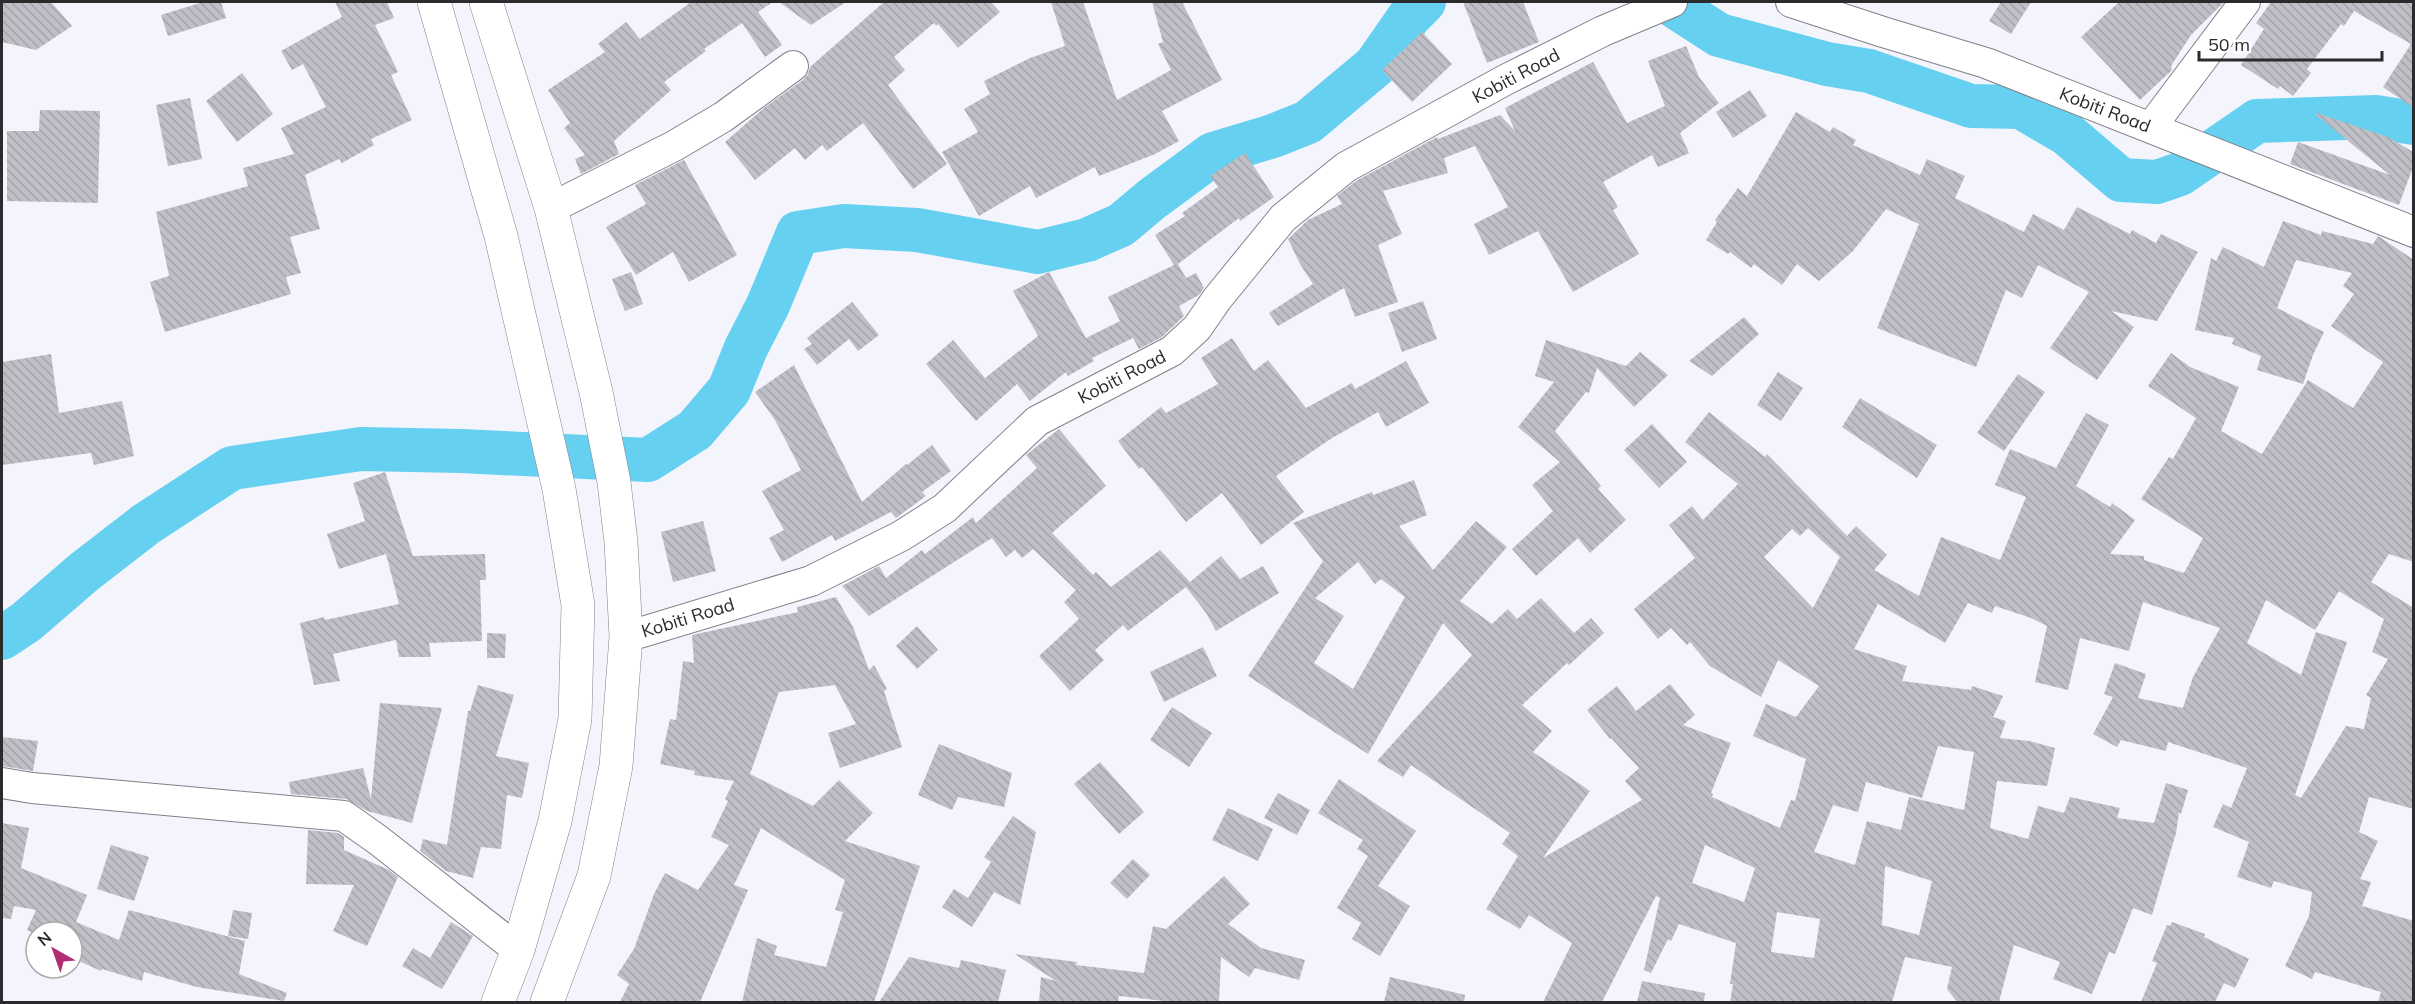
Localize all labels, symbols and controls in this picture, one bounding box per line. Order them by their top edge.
scale bar [2199,24,2382,62]
text: 50 m [2208,33,2250,56]
street label: Kobiti Road [1468,43,1564,108]
street label: Kobiti Road [2056,82,2154,137]
street label: Kobiti Road [1074,345,1170,409]
street label: Kobiti Road [639,592,737,643]
north arrow [24,920,84,980]
text: N [33,927,55,950]

